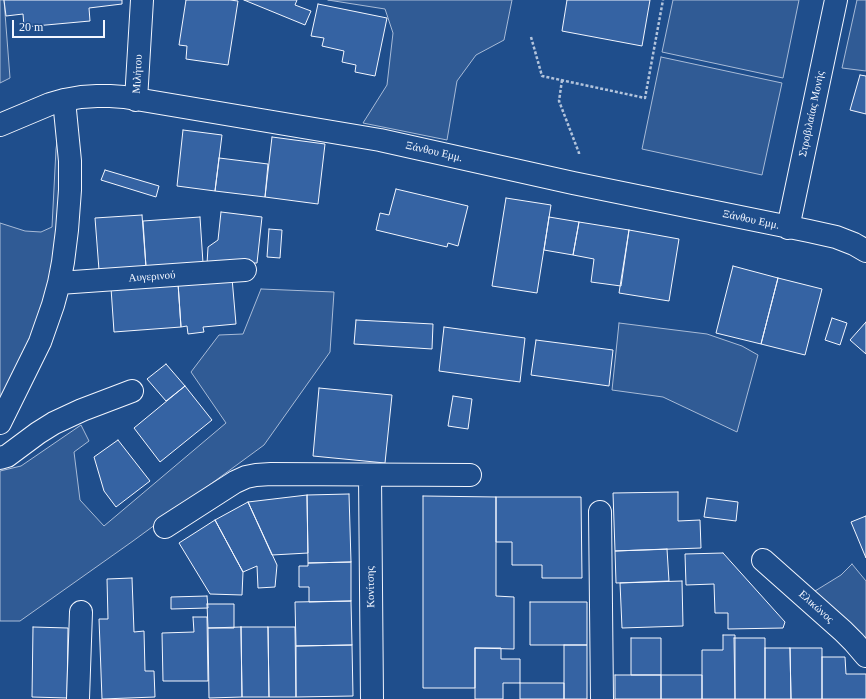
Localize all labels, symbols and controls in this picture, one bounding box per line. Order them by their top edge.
scale bar [14,12,107,38]
text: 20 m [19,20,43,34]
street label: Μιλήτου [130,54,146,94]
street label: Στροβιλαίας Μονής [796,70,828,158]
street label: Ξάνθου Εμμ. [404,139,464,165]
street label: Ξάνθου Εμμ. [721,208,781,232]
street label: Αυγερινού [128,269,176,285]
street label: Κονίτσης [364,566,378,608]
street label: Ελικώνος [796,588,836,626]

